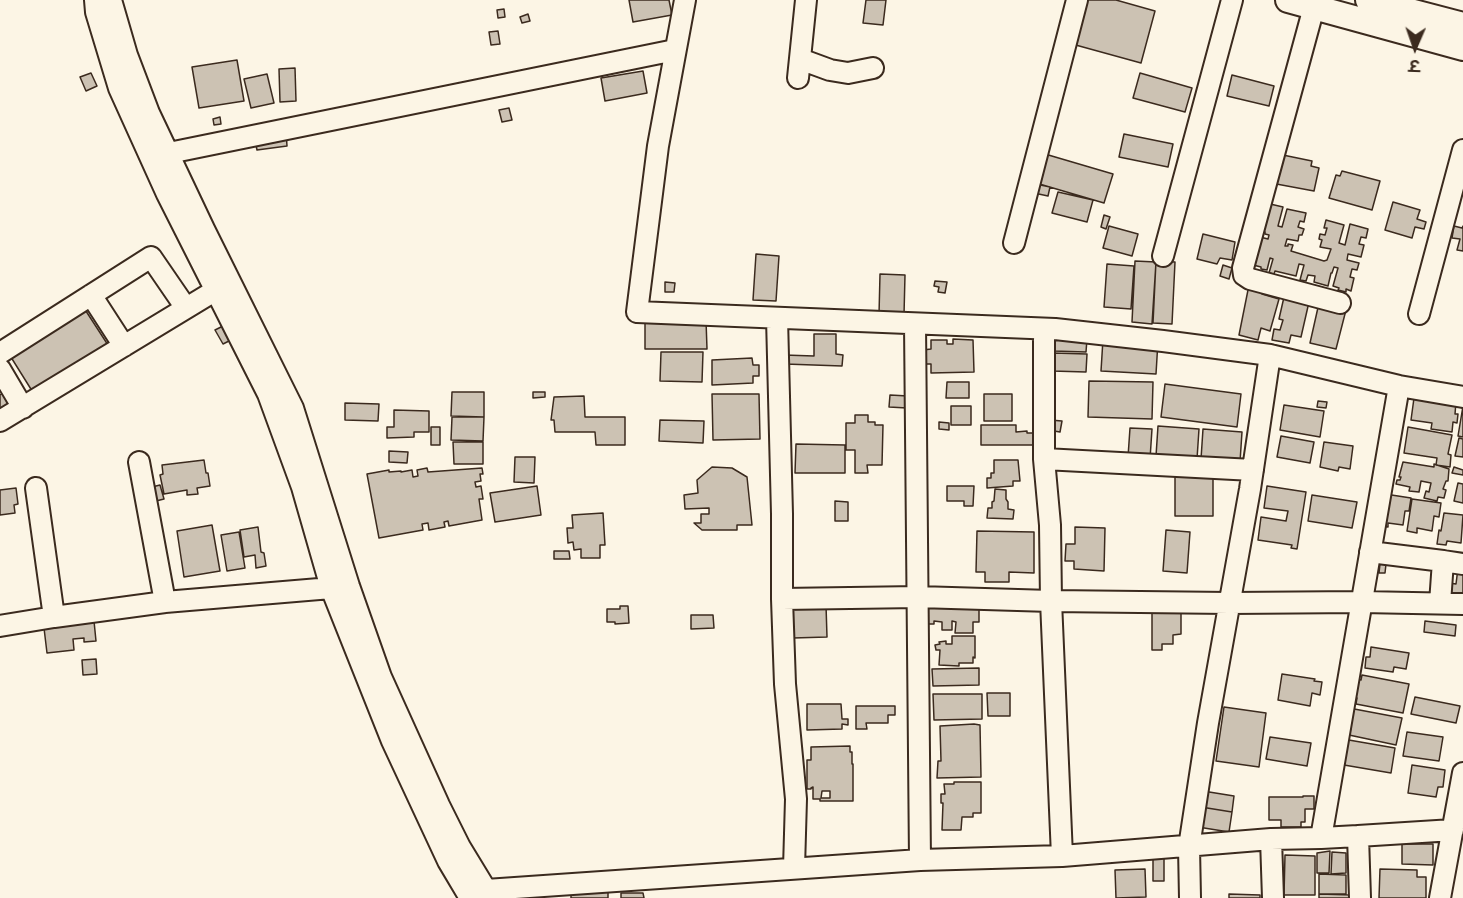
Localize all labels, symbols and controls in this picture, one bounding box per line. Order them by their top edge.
north arrow [1385,18,1445,78]
text: उ [1409,56,1420,77]

